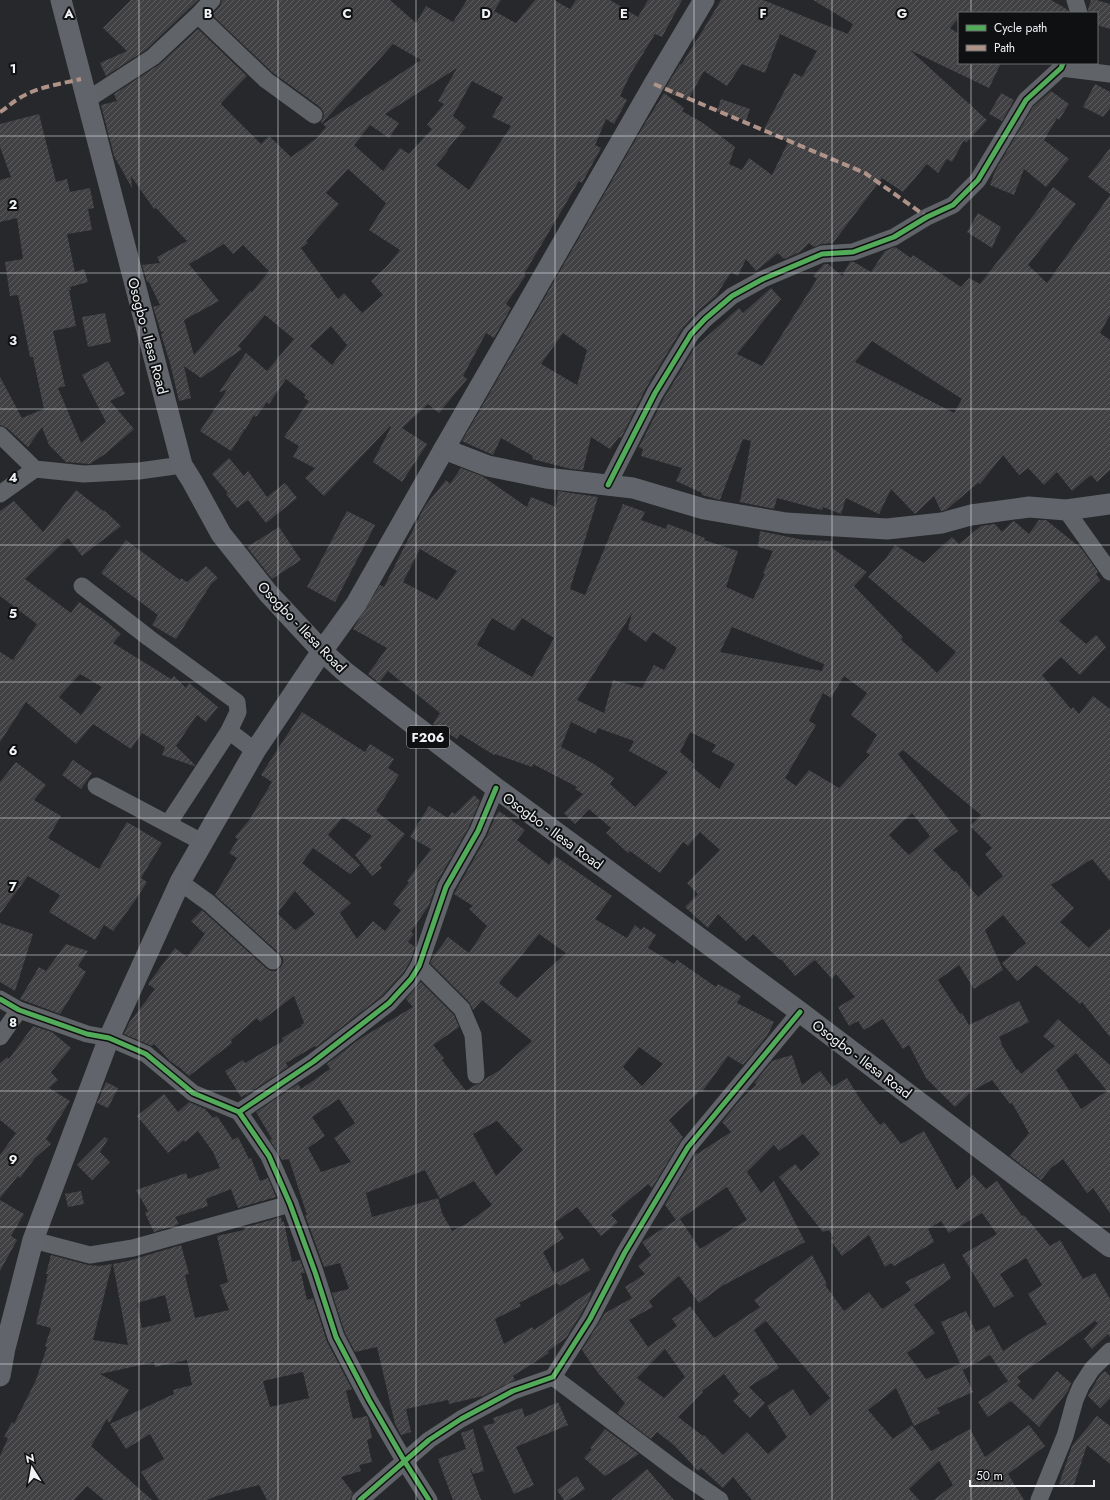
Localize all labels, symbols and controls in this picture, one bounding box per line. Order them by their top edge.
text: A [63,4,74,23]
text: B [204,4,213,23]
text: C [342,4,352,23]
text: D [481,4,491,23]
text: E [620,4,628,23]
text: F [759,4,767,23]
text: G [897,4,908,23]
legend [958,12,1098,64]
text: Cycle path [994,19,1047,37]
text: Path [994,39,1015,57]
text: 1 [10,59,16,78]
text: 2 [9,195,17,214]
street label: Osogbo - Ilesa Road [123,275,173,397]
text: 3 [9,331,17,350]
text: 4 [8,468,18,487]
street label: Osogbo - Ilesa Road [253,577,351,677]
text: 5 [9,604,17,623]
road number: F206 [407,726,449,748]
text: 6 [9,741,18,760]
street label: Osogbo - Ilesa Road [499,788,607,874]
text: 7 [9,877,17,896]
text: 8 [9,1013,17,1032]
street label: Osogbo - Ilesa Road [808,1015,916,1103]
text: 9 [9,1150,18,1169]
north arrow [12,1448,52,1488]
text: N [24,1449,36,1467]
scale bar [970,1462,1094,1488]
text: 50 m [976,1467,1003,1485]

